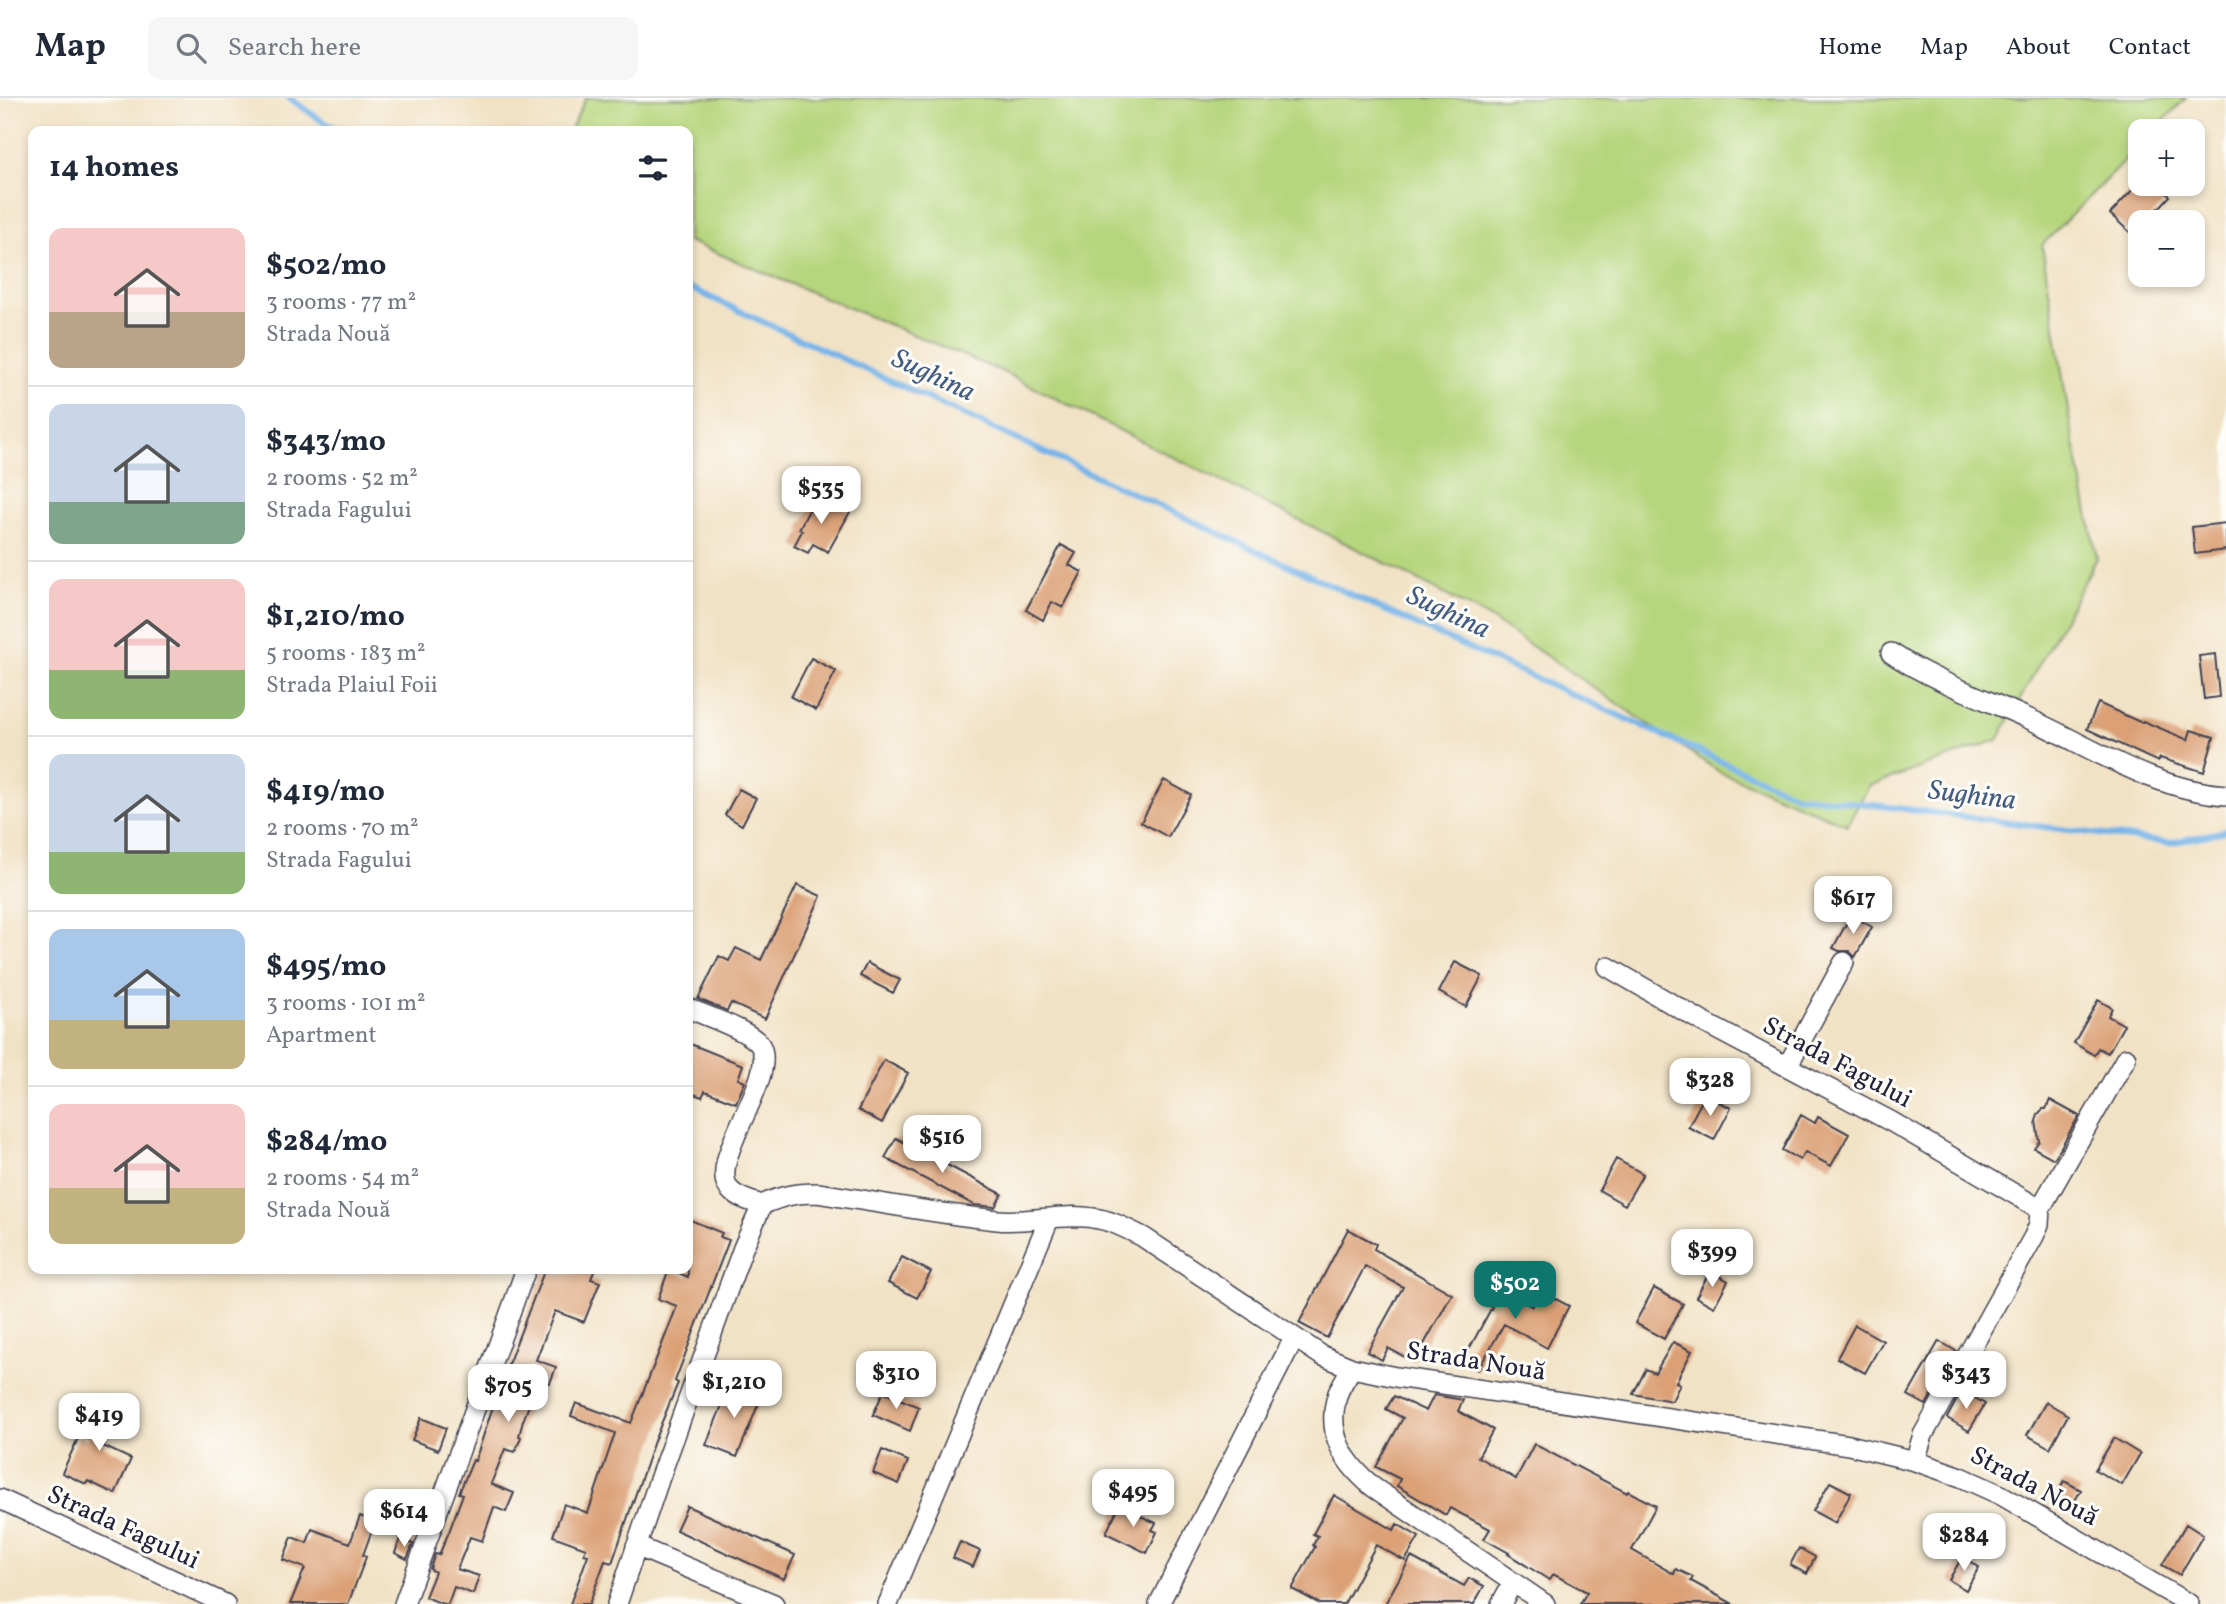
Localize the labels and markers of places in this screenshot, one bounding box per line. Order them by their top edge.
pin: $535 [780,466,862,526]
pin: $617 [1812,876,1894,936]
pin: $328 [1669,1058,1751,1118]
pin: $516 [901,1116,983,1175]
pin: $399 [1671,1230,1753,1289]
pin: $502 [1474,1262,1556,1321]
pin: $310 [855,1352,937,1411]
pin: $343 [1925,1352,2007,1411]
pin: $1,210 [677,1360,791,1420]
pin: $705 [467,1364,549,1424]
pin: $419 [58,1394,140,1453]
pin: $495 [1092,1470,1174,1529]
pin: $614 [363,1490,445,1549]
pin: $284 [1923,1514,2005,1573]

